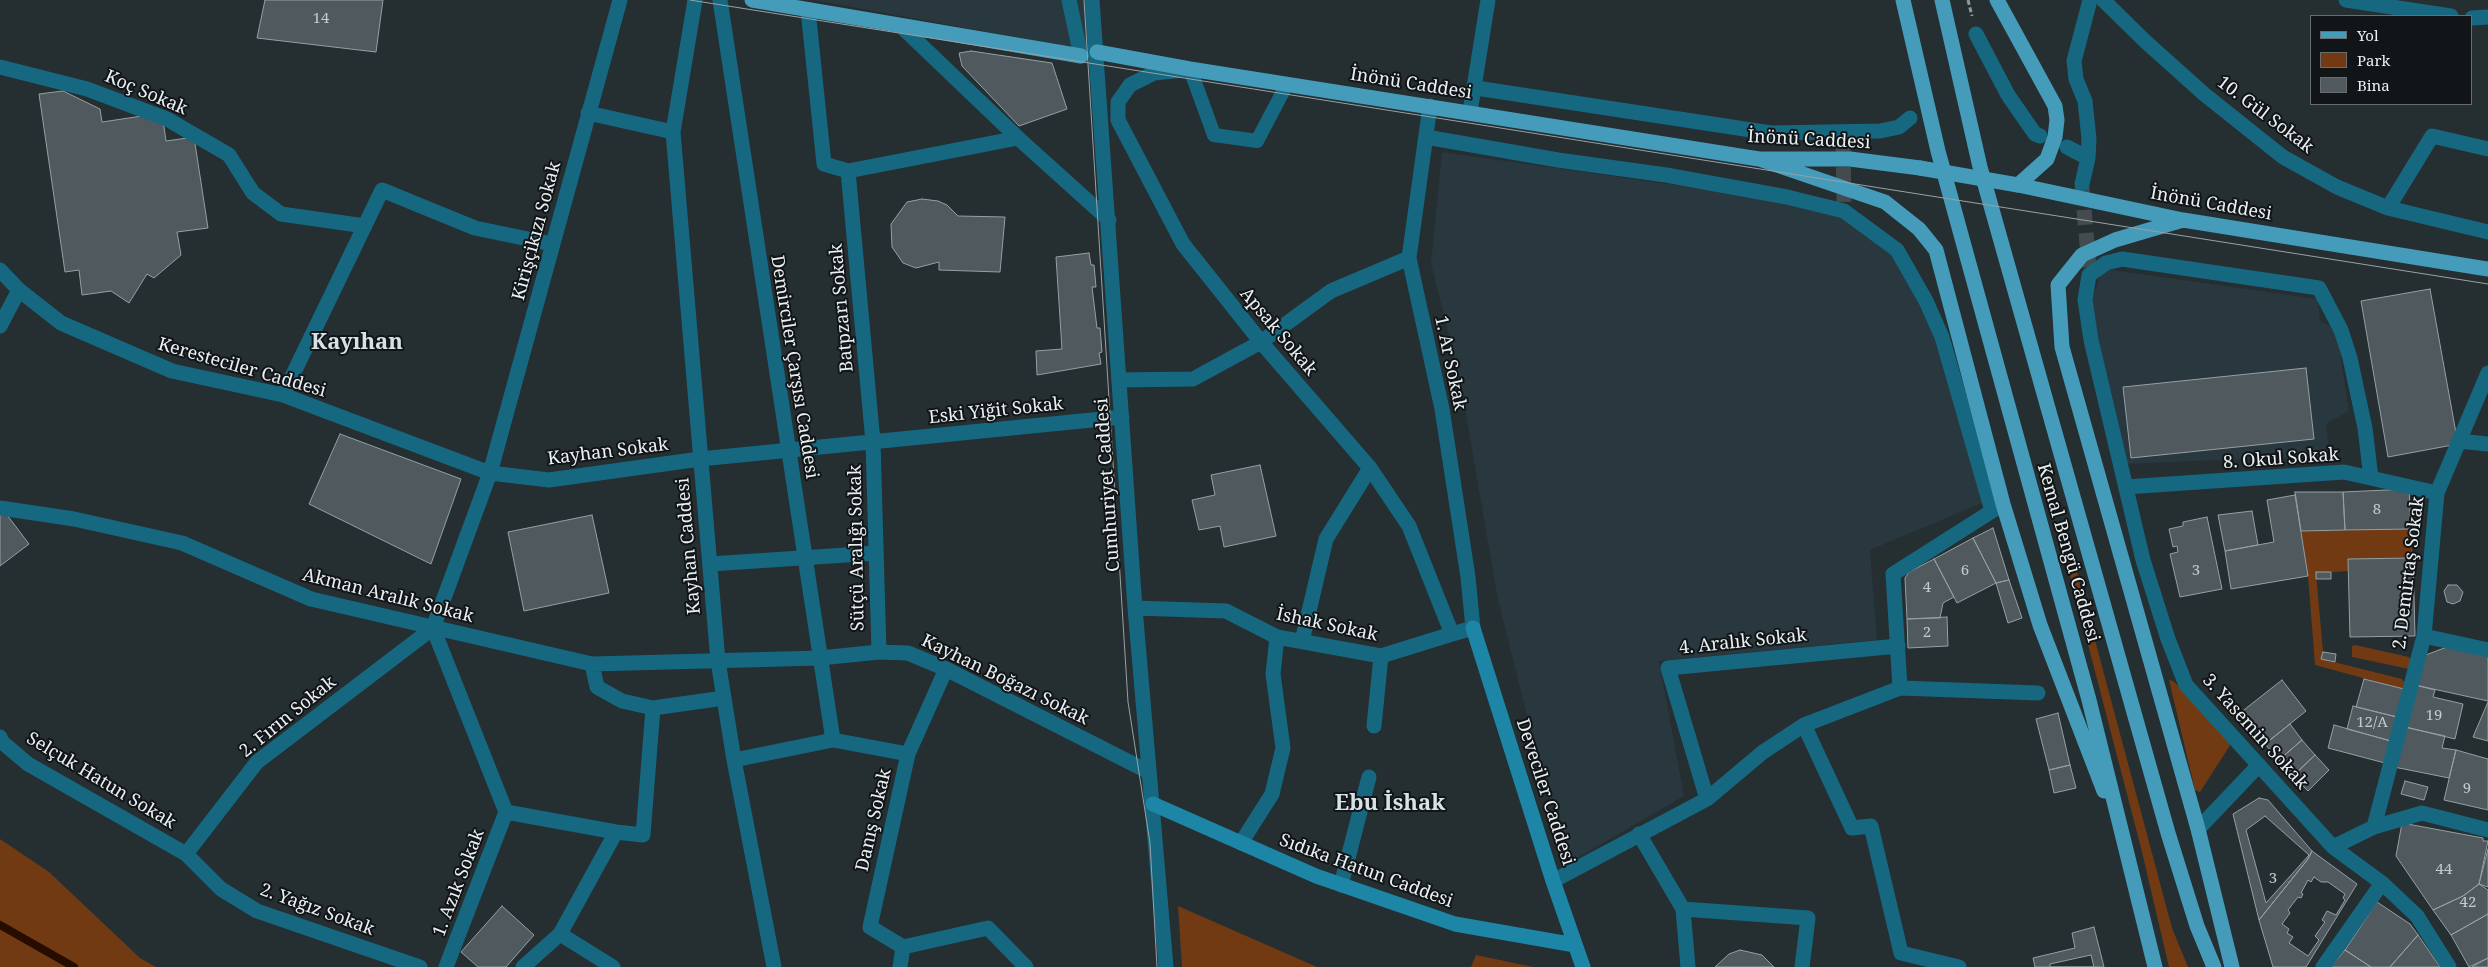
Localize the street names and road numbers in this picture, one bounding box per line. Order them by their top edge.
street label: İnönü Caddesi [1349,64,1473,104]
street label: Koç Sokak [101,66,191,120]
street label: 10. Gül Sokak [2212,72,2318,158]
street label: İnönü Caddesi [1747,126,1871,154]
street label: Kirişçikızı Sokak [508,159,566,303]
street label: İnönü Caddesi [2148,183,2274,225]
street label: Batpzarı Sokak [826,243,858,373]
street label: Demirciler Çarşısı Caddesi [766,254,822,480]
street label: Apsak Sokak [1235,283,1321,381]
street label: 1. Ar Sokak [1429,314,1471,412]
street label: Keresteciler Caddesi [155,334,329,402]
street label: Eski Yiğit Sokak [928,393,1064,429]
street label: Cumhuriyet Caddesi [1091,397,1125,573]
street label: Kayhan Sokak [546,434,670,470]
street label: 8. Okul Sokak [2222,444,2340,474]
street label: Kemal Bengü Caddesi [2032,461,2104,645]
street label: Sütçü Aralığı Sokak [845,465,869,631]
street label: Kayhan Caddesi [672,477,706,615]
street label: 2. Demirtaş Sokak [2389,495,2429,651]
street label: Akman Aralık Sokak [300,564,476,628]
street label: İshak Sokak [1274,604,1380,646]
street label: 4. Aralık Sokak [1678,625,1808,659]
street label: Kayhan Boğazı Sokak [918,630,1092,730]
street label: 3. Yasemin Sokak [2198,670,2312,794]
street label: 2. Fırın Sokak [236,672,340,762]
street label: Deveciler Caddesi [1511,716,1579,868]
street label: Selçuk Hatun Sokak [22,728,180,834]
street label: Danış Sokak [852,767,896,873]
street label: 1. Azık Sokak [429,826,489,940]
street label: Sıdıka Hatun Caddesi [1276,830,1456,912]
street label: 2. Yağız Sokak [257,879,377,941]

